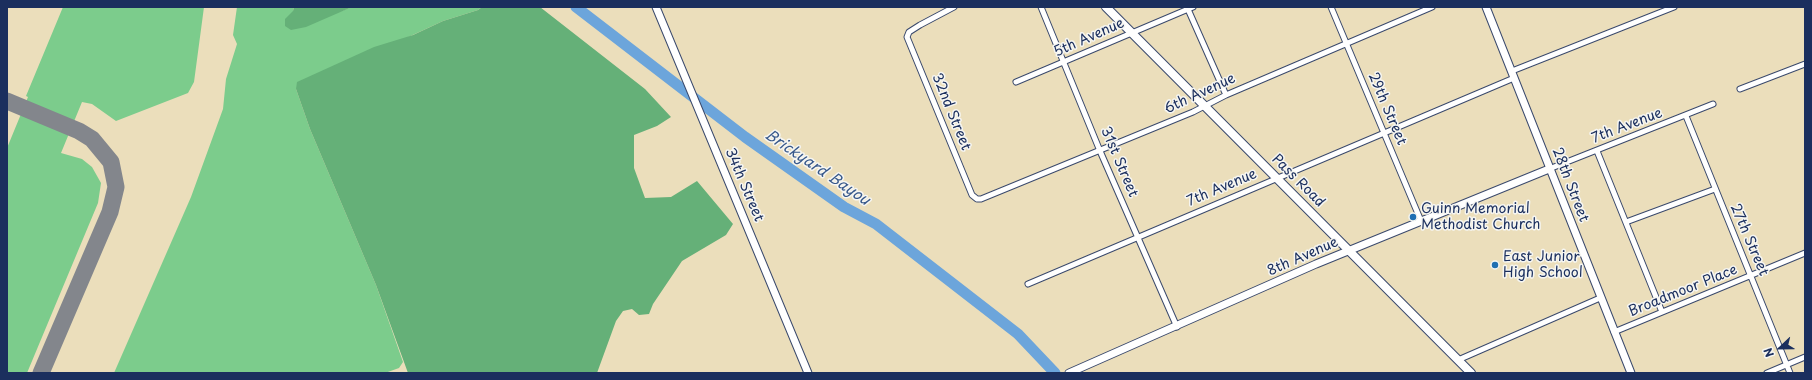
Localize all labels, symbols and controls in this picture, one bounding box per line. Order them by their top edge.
street label: 5th Avenue [1051,15,1127,61]
street label: 6th Avenue [1162,70,1238,118]
street label: 29th Street [1364,70,1410,148]
street label: 32nd Street [928,71,974,153]
street label: 7th Avenue [1589,105,1665,147]
street label: 31st Street [1097,124,1141,200]
water label: Brickyard Bayou [761,126,873,210]
street label: 28th Street [1548,145,1592,225]
street label: 34th Street [721,146,767,224]
street label: Pass Road [1268,151,1328,211]
street label: 7th Avenue [1185,166,1259,210]
place label: Guinn Memorial Methodist Church [1421,201,1540,234]
street label: 27th Street [1726,201,1772,279]
marker: Guinn Memorial Methodist Church [1408,212,1418,222]
street label: 8th Avenue [1265,234,1341,280]
place label: East Junior High School [1503,249,1583,282]
marker: East Junior High School [1490,260,1500,270]
street label: Broadmoor Place [1626,262,1740,320]
north arrow [1760,328,1800,368]
text: N [1759,345,1778,360]

